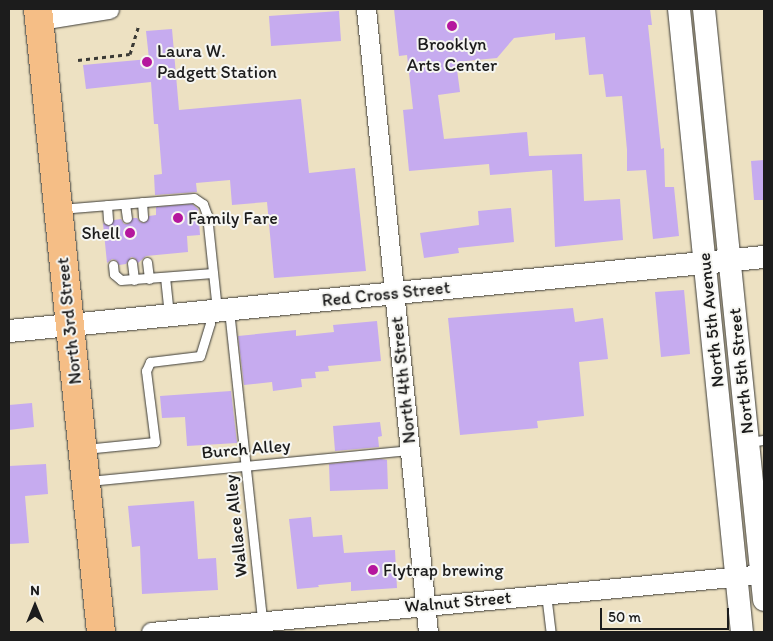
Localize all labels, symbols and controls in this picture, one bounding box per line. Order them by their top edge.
marker: Brooklyn Arts Center [446,20,458,32]
place label: Brooklyn Arts Center [407,34,497,76]
place label: Laura W. Padgett Station [157,41,278,84]
marker: Laura W. Padgett Station [141,56,153,68]
place label: Family Fare [188,207,277,229]
marker: Family Fare [172,212,184,224]
place label: Shell [81,222,120,244]
marker: Shell [124,227,136,239]
street label: North 5th Avenue [693,252,729,388]
street label: North 3rd Street [52,257,86,385]
street label: Red Cross Street [321,277,451,311]
street label: North 5th Street [724,307,758,435]
street label: North 4th Street [386,316,420,444]
street label: Burch Alley [201,434,291,464]
street label: Wallace Alley [220,474,252,578]
place label: Flytrap brewing [383,559,503,581]
marker: Flytrap brewing [367,564,379,576]
north arrow [10,581,60,631]
text: N [30,582,40,599]
street label: Walnut Street [404,587,512,617]
scale bar [603,598,732,630]
text: 50 m [608,608,641,626]

